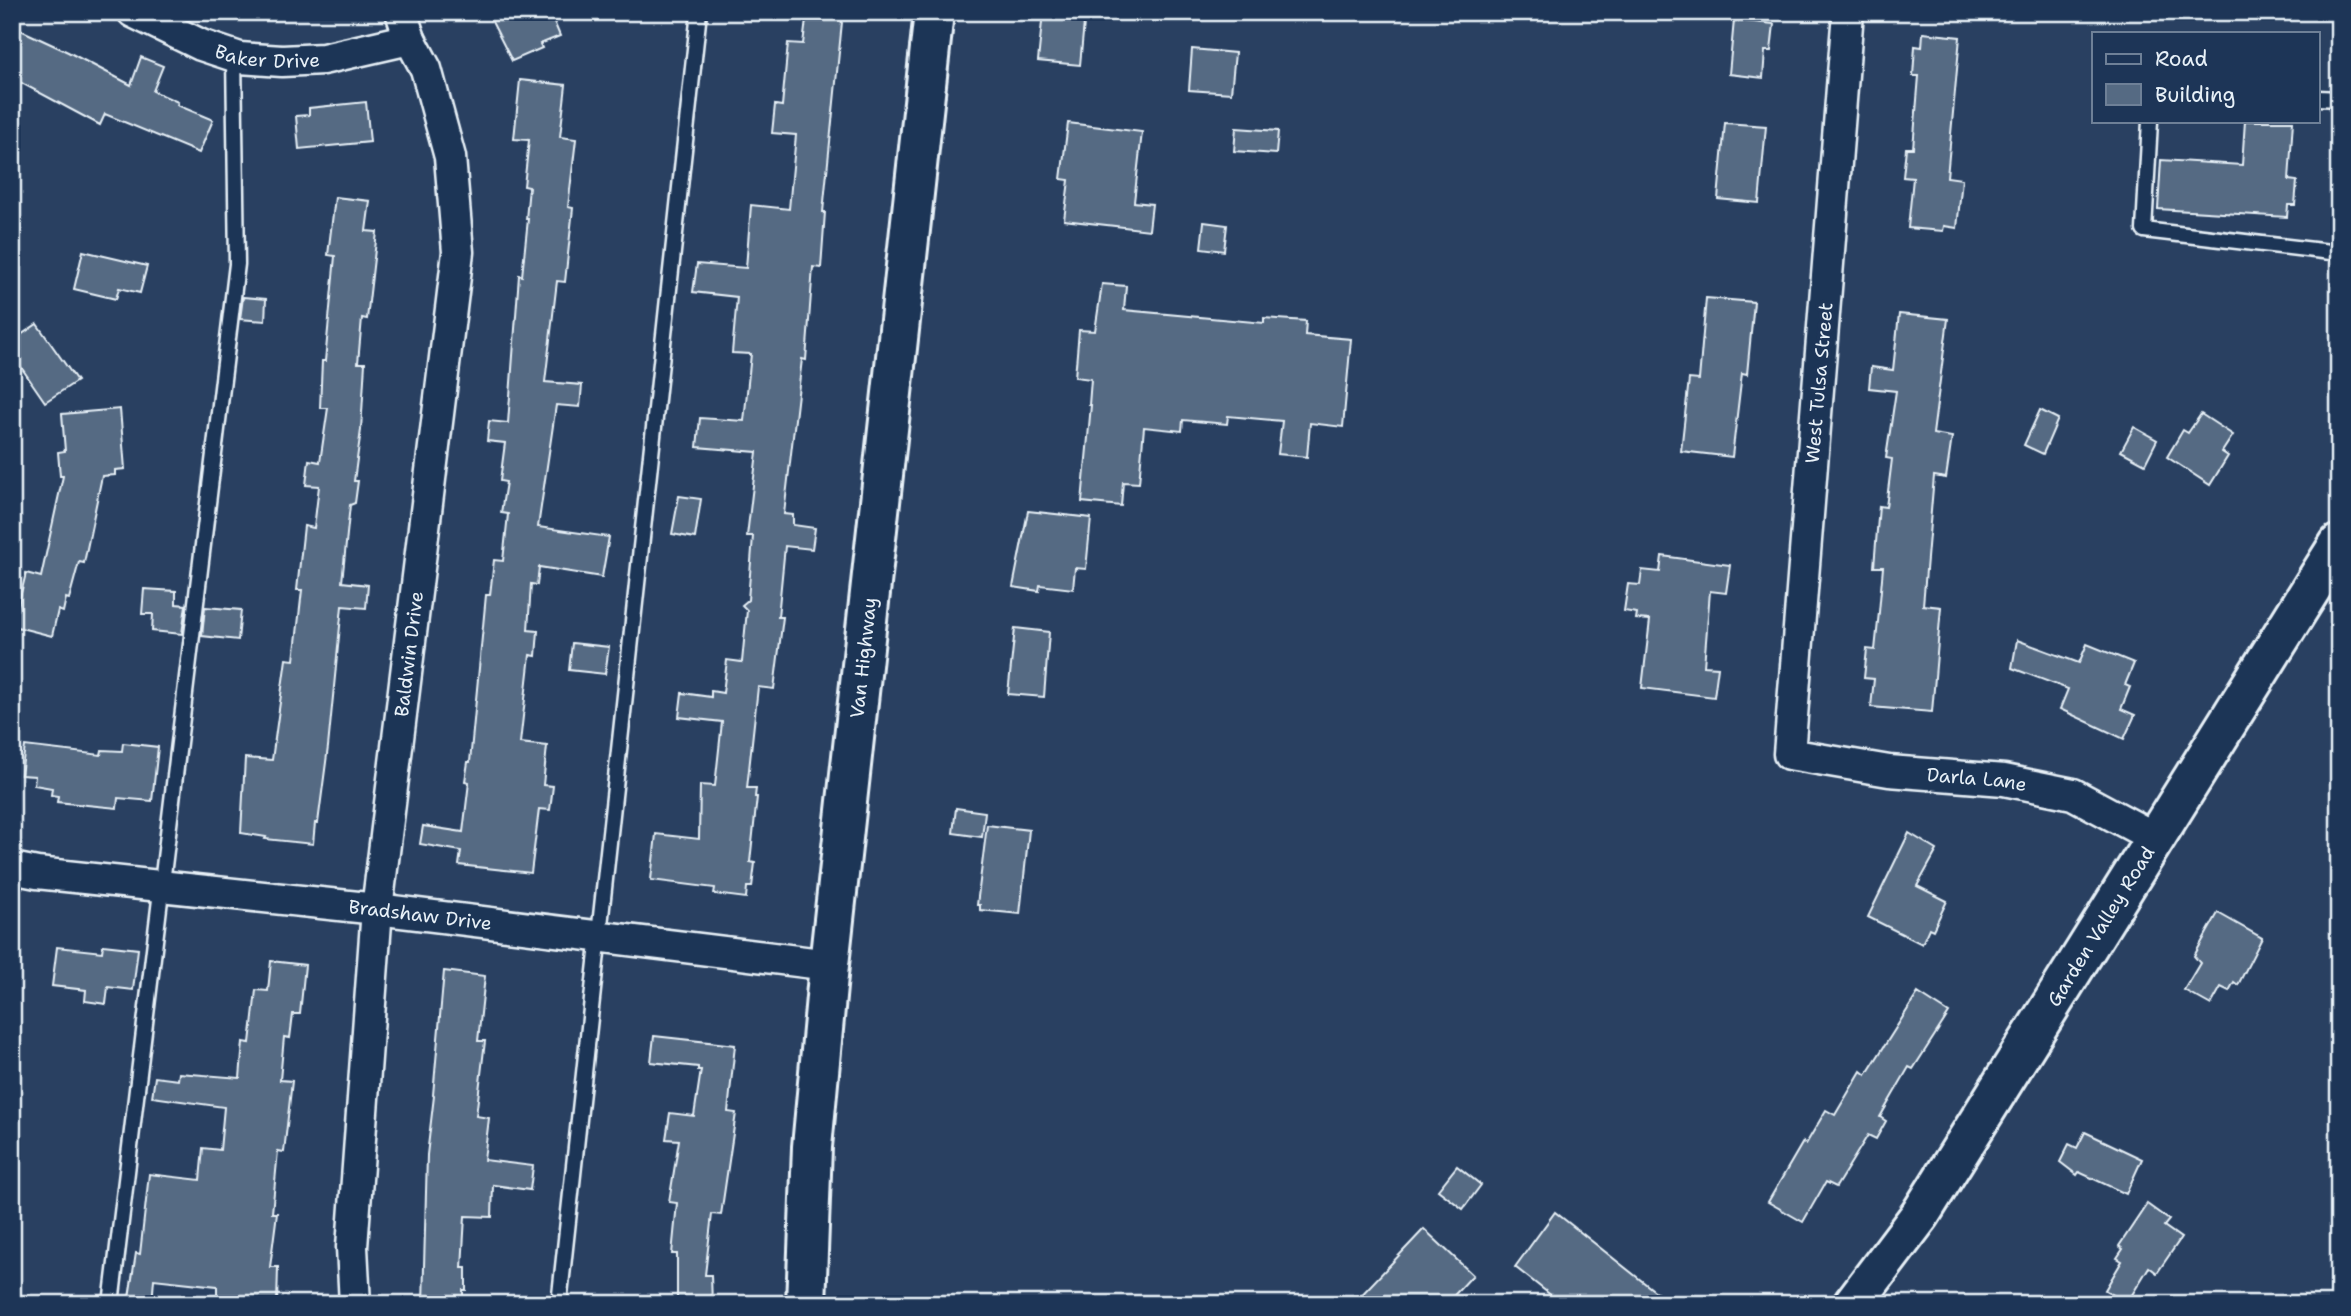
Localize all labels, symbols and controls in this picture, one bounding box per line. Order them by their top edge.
legend [2092,32,2320,122]
street label: Baker Drive [212,38,321,74]
text: Road [2155,45,2208,73]
text: Building [2155,81,2235,109]
street label: West Tulsa Street [1800,301,1838,465]
street label: Baldwin Drive [388,590,429,718]
street label: Van Highway [844,596,882,720]
street label: Darla Lane [1926,761,2029,797]
street label: Garden Valley Road [2041,841,2160,1011]
street label: Bradshaw Drive [347,894,493,936]

